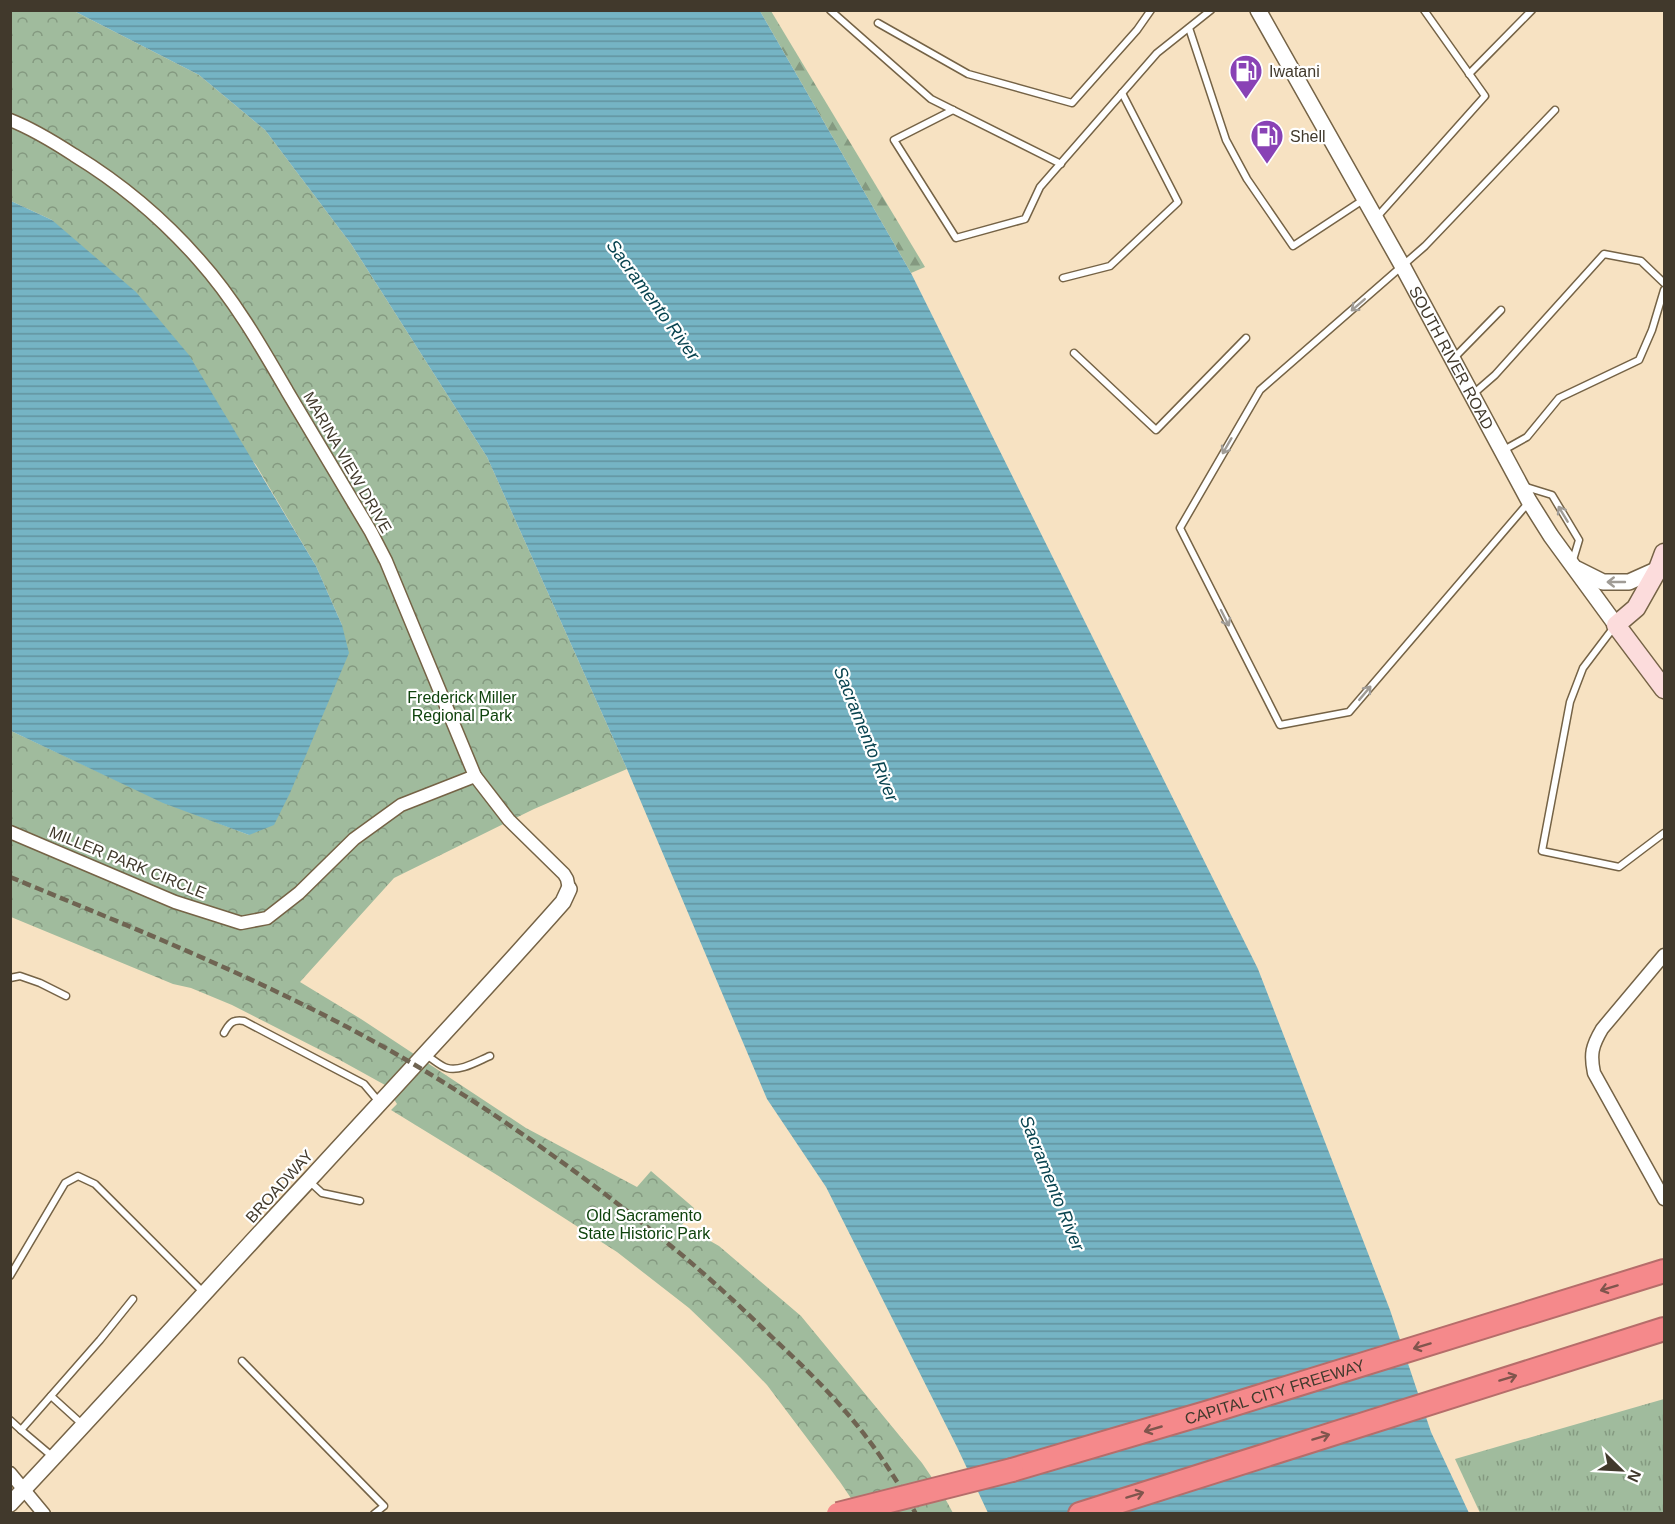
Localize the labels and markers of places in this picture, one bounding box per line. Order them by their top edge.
fuel station icon: Iwatani [1228,53,1264,100]
place label: Iwatani [1269,63,1320,80]
fuel station icon: Shell [1249,118,1285,165]
place label: Shell [1290,128,1326,145]

